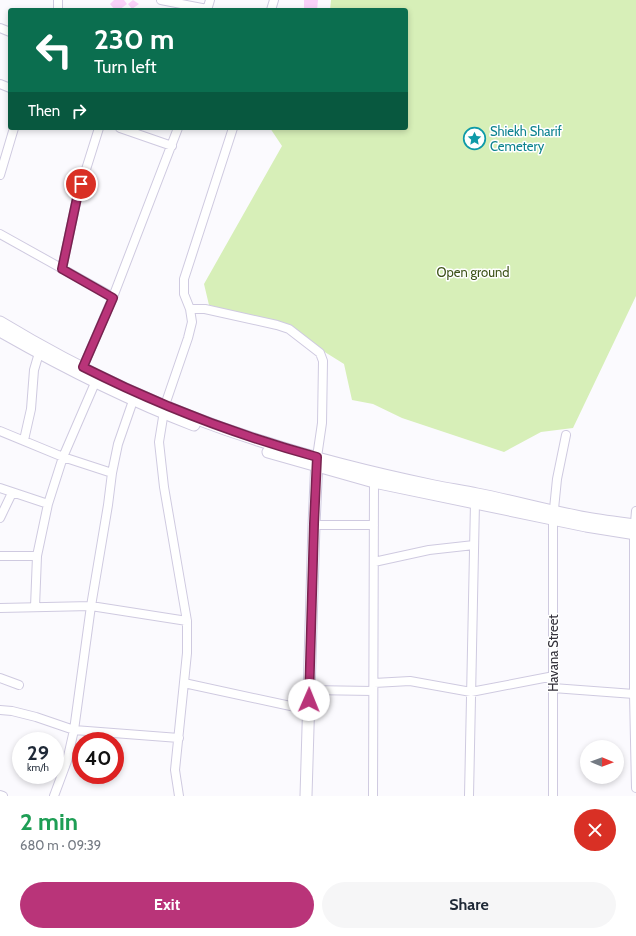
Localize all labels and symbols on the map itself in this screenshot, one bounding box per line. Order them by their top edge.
place label: Shiekh Sharif Cemetery [490,123,562,154]
place icon: Shiekh Sharif Cemetery [461,125,487,151]
pin [64,167,98,201]
park label: Open ground [437,264,509,280]
street label: Havana Street [545,614,561,692]
position arrow [288,679,330,721]
speed limit sign: 40 [72,732,124,784]
north arrow [580,740,624,784]

